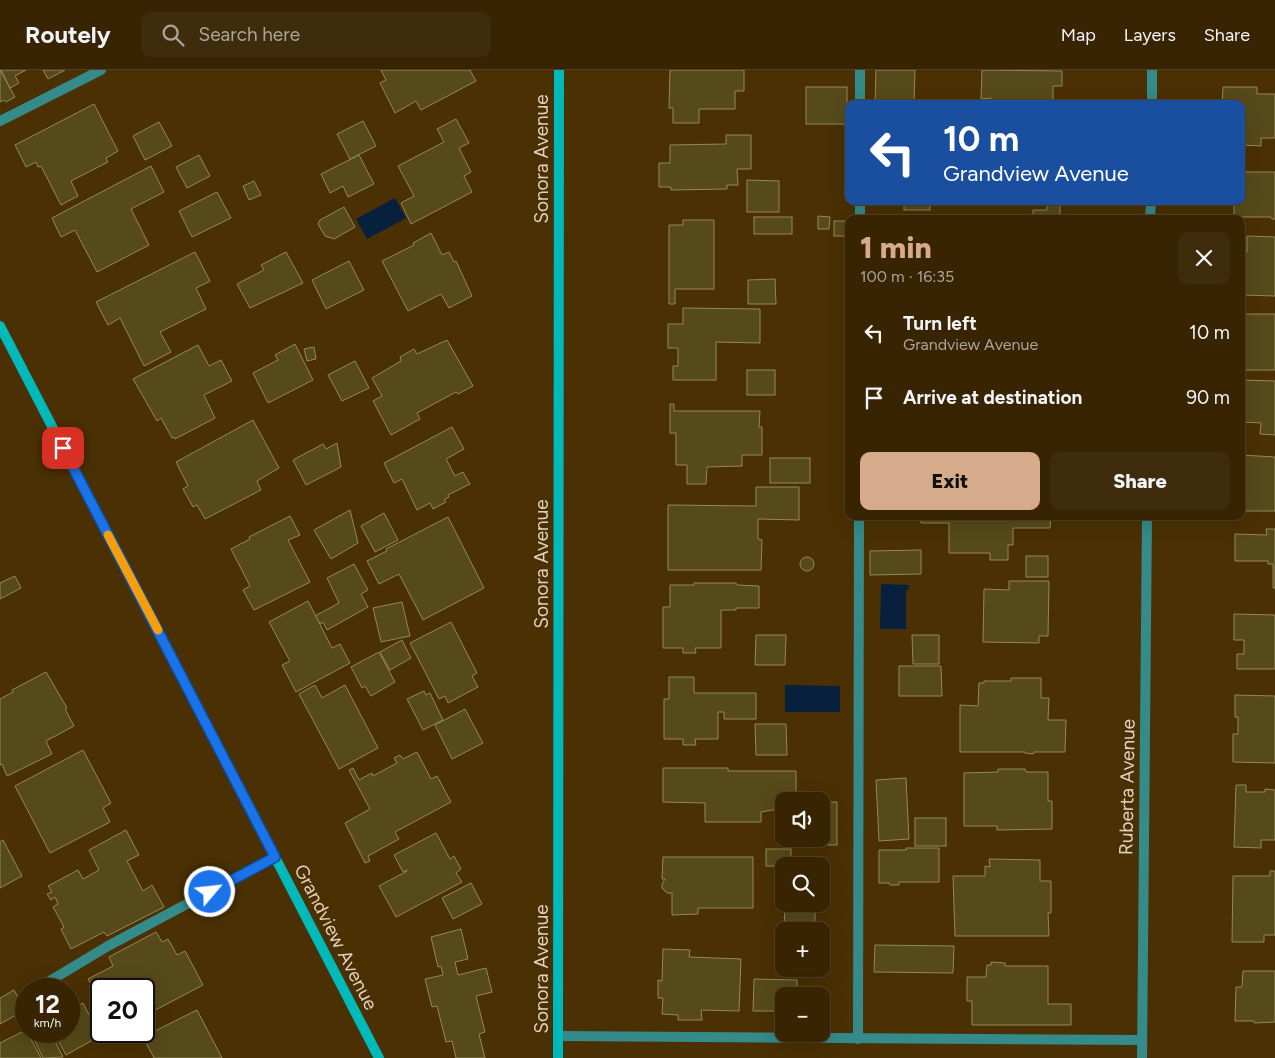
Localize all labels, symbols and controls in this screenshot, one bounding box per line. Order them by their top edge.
search box [141,12,491,57]
text: Routely [25,20,111,49]
icon: search [159,21,187,49]
text: Search here [199,23,300,46]
text: Map [1061,24,1096,46]
text: Layers [1124,24,1176,46]
text: Share [1204,24,1250,46]
street label: Sonora Avenue [530,94,553,224]
text: 10 m [943,118,1019,160]
icon: left [860,120,925,185]
text: Grandview Avenue [943,160,1129,187]
text: 1 min [860,229,932,266]
button: close [1178,232,1230,284]
text: 100 m · 16:35 [860,267,954,286]
text: Turn left [903,312,977,335]
icon: left [860,319,888,347]
text: 10 m [1189,321,1230,344]
text: Grandview Avenue [903,335,1038,354]
icon: arrive [860,384,888,412]
text: Arrive at destination [903,386,1082,409]
text: 90 m [1186,386,1230,409]
pin [42,427,84,469]
icon: arrive [49,434,77,462]
button: Exit [860,452,1040,510]
button: Share [1050,452,1230,510]
street label: Sonora Avenue [530,499,553,629]
street label: Ruberta Avenue [1114,719,1140,855]
map controls [775,792,830,1042]
button: sound [775,792,830,847]
button: search [775,857,830,912]
street label: Grandview Avenue [289,860,383,1014]
position arrow [183,865,235,917]
street label: Sonora Avenue [530,904,553,1034]
button: + [775,922,830,977]
speed limit sign: 20 [90,978,155,1043]
button: − [775,987,830,1042]
text: 12 [35,989,60,1019]
text: km/h [34,1016,61,1030]

